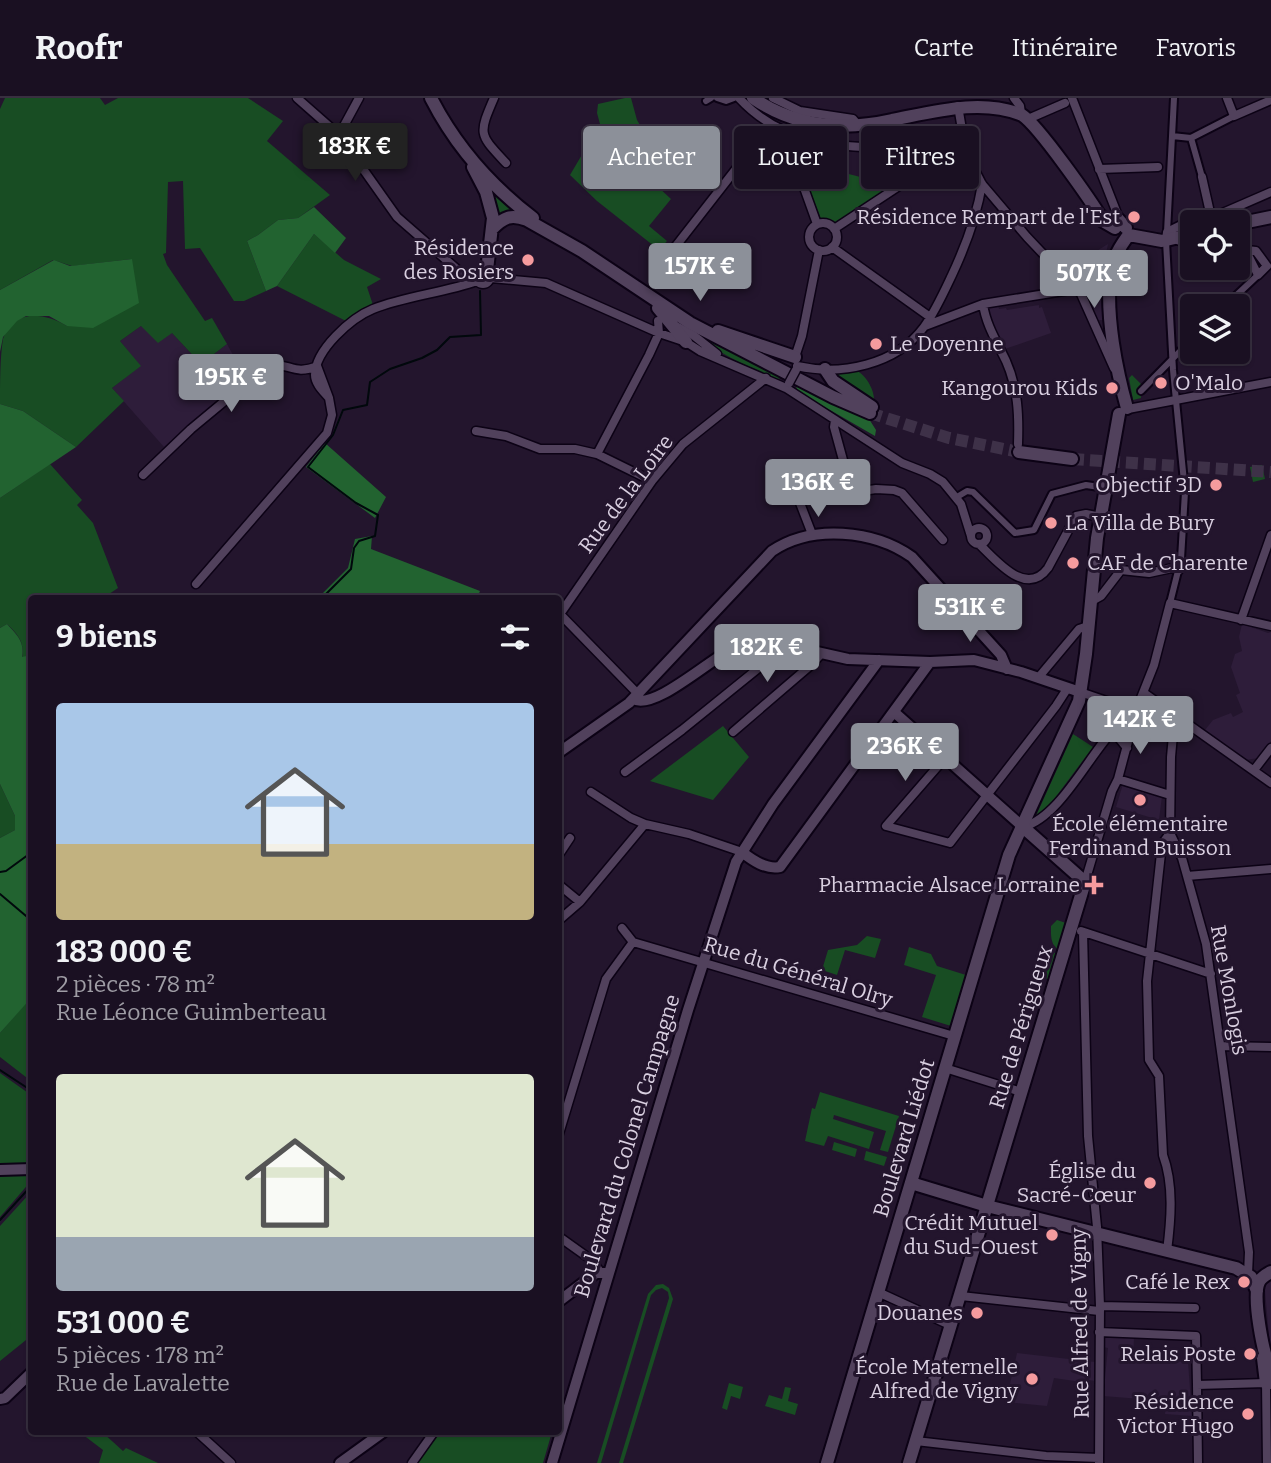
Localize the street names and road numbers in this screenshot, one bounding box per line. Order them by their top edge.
street label: Rue de la Loire [573,430,679,558]
street label: Rue Monlogis [1205,923,1253,1057]
street label: Rue du Général Olry [700,931,896,1013]
street label: Rue de Périgueux [984,942,1058,1112]
street label: Boulevard du Colonel Campagne [568,991,686,1301]
street label: Boulevard Liédot [868,1055,941,1220]
street label: Rue Alfred de Vigny [1065,1227,1095,1419]

